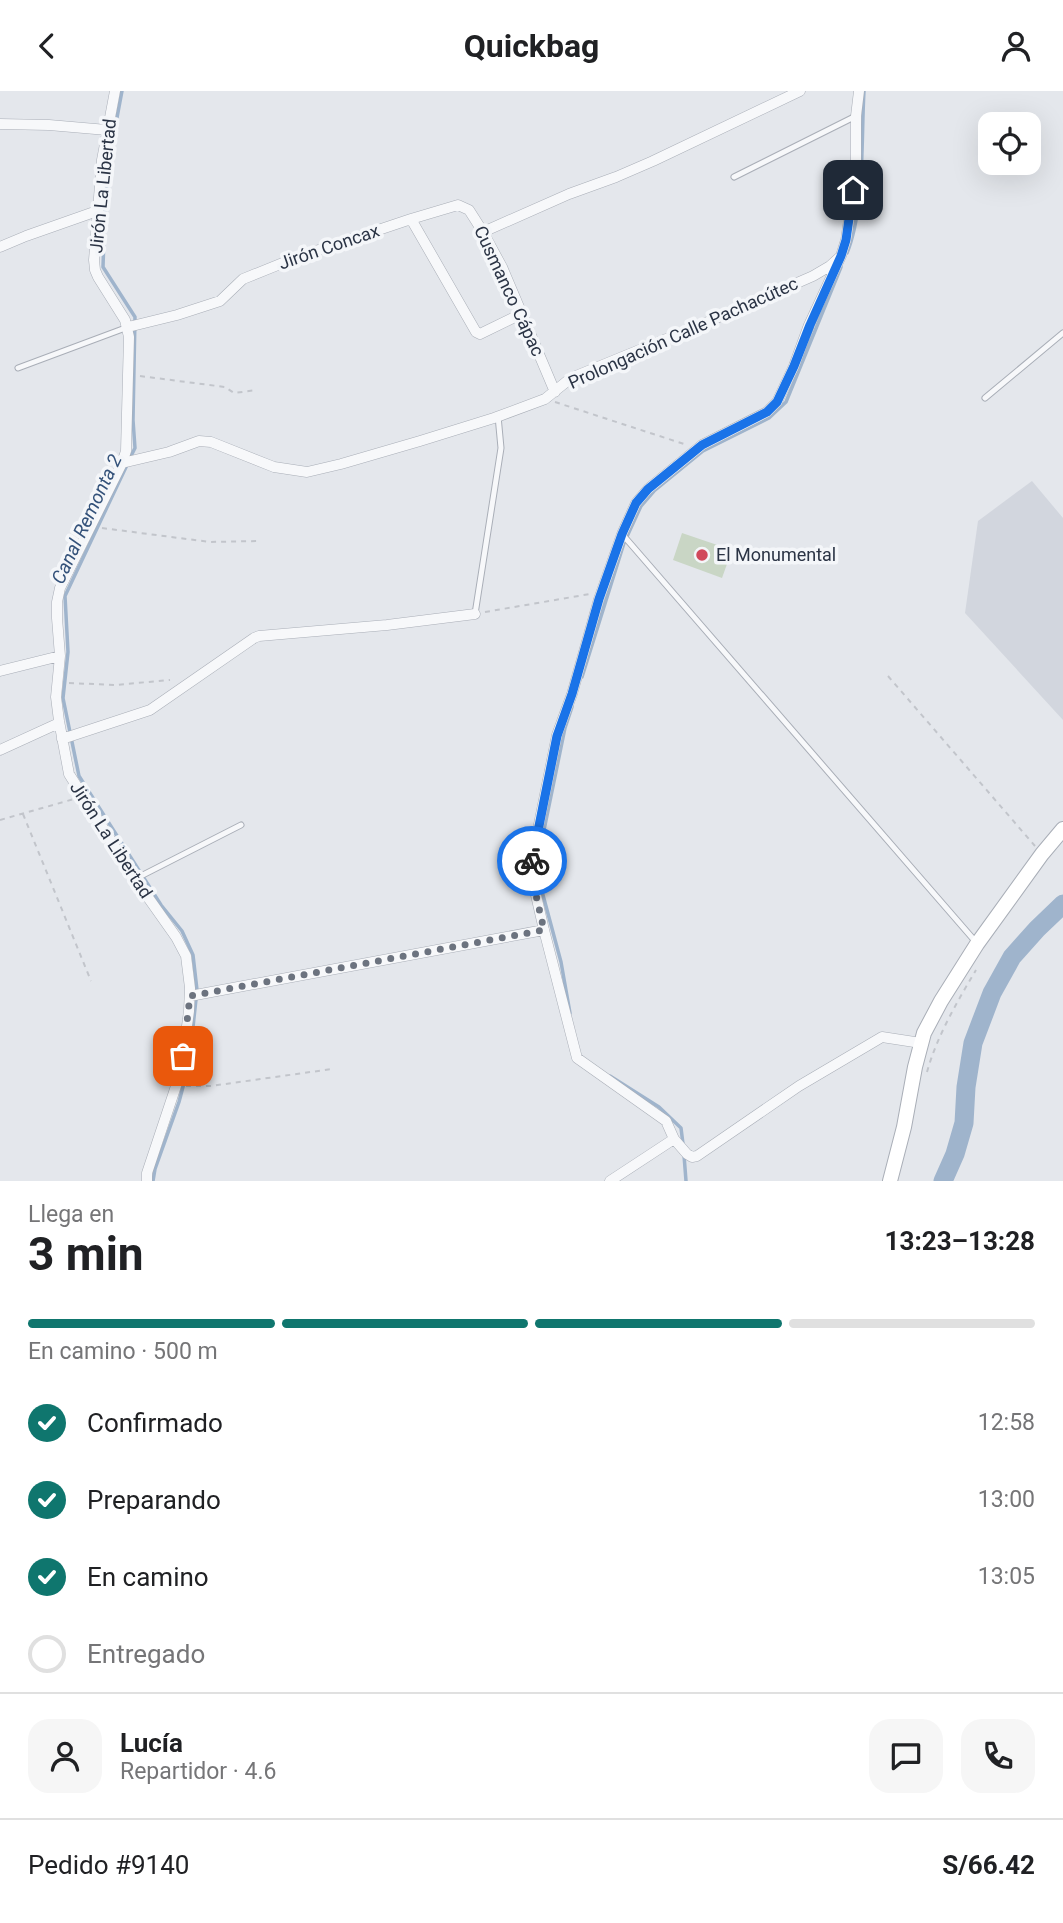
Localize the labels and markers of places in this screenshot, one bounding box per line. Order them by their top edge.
pin [823,160,883,220]
place label: El Monumental [716,544,836,565]
marker: El Monumental [694,547,710,563]
pin [153,1026,213,1086]

